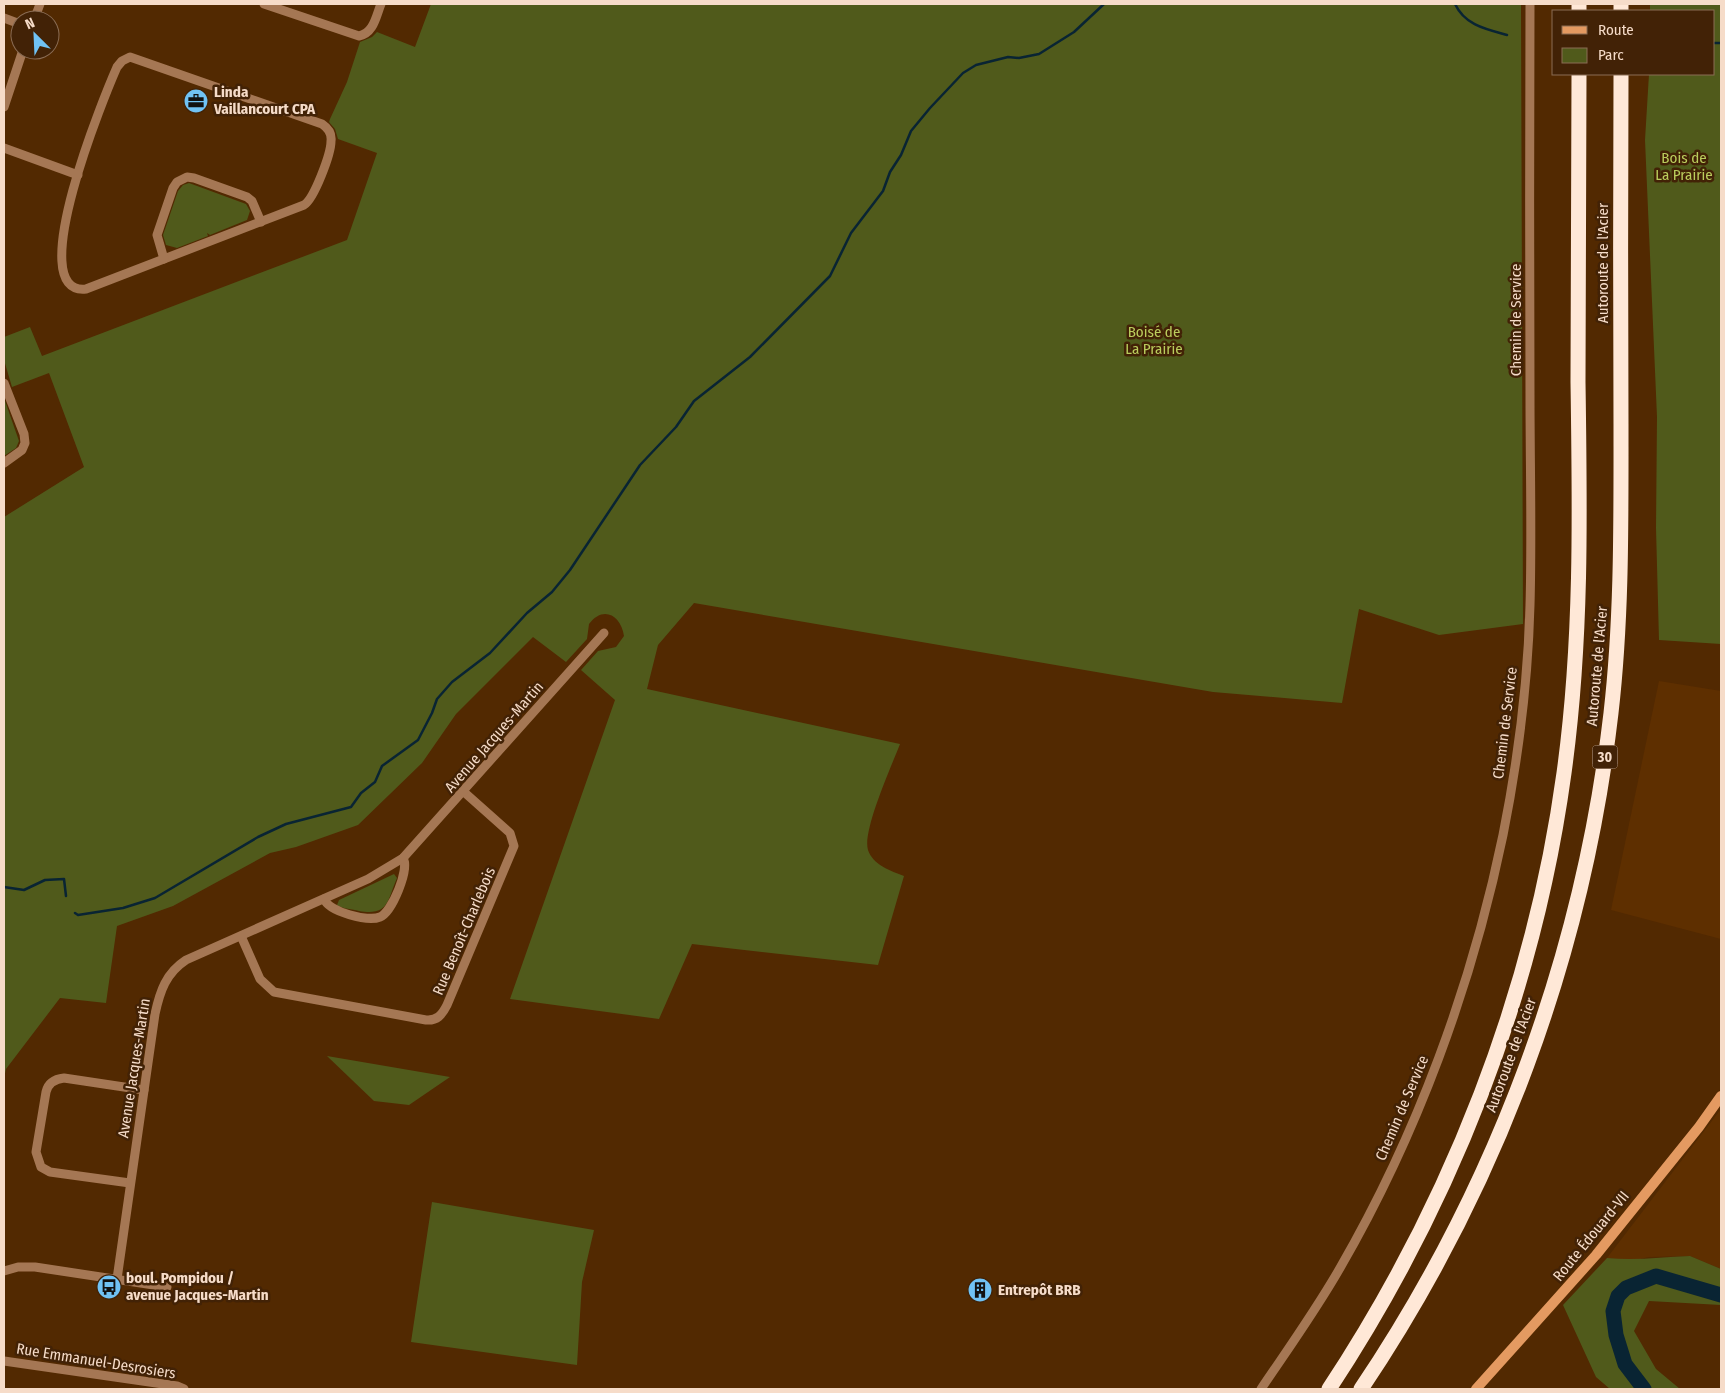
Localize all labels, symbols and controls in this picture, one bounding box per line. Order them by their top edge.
north arrow [10,10,60,60]
legend [1552,10,1715,75]
text: N [23,14,37,33]
text: Route [1598,21,1634,39]
text: Parc [1598,46,1624,64]
place label: Linda Vaillancourt CPA [213,83,316,118]
office icon: Linda Vaillancourt CPA [183,88,209,114]
park label: Bois de La Prairie [1655,149,1713,184]
street label: Autoroute de l'Acier [1594,202,1612,323]
street label: Chemin de Service [1507,264,1525,376]
park label: Boisé de La Prairie [1125,323,1183,358]
street label: Autoroute de l'Acier [1583,604,1611,727]
street label: Chemin de Service [1489,666,1521,780]
street label: Avenue Jacques-Martin [441,678,547,796]
road number: 30 [1592,746,1618,769]
street label: Rue Benoît-Charlebois [429,864,499,998]
street label: Autoroute de l'Acier [1482,995,1540,1115]
street label: Avenue Jacques-Martin [114,997,154,1139]
street label: Chemin de Service [1372,1053,1432,1163]
street label: Route Édouard-VII [1549,1187,1633,1285]
place label: boul. Pompidou / avenue Jacques-Martin [126,1269,269,1304]
bus stop icon: boul. Pompidou / avenue Jacques-Martin [96,1274,122,1300]
building icon: Entrepôt BRB [967,1277,993,1303]
place label: Entrepôt BRB [998,1281,1081,1299]
street label: Rue Emmanuel-Desrosiers [15,1340,177,1382]

